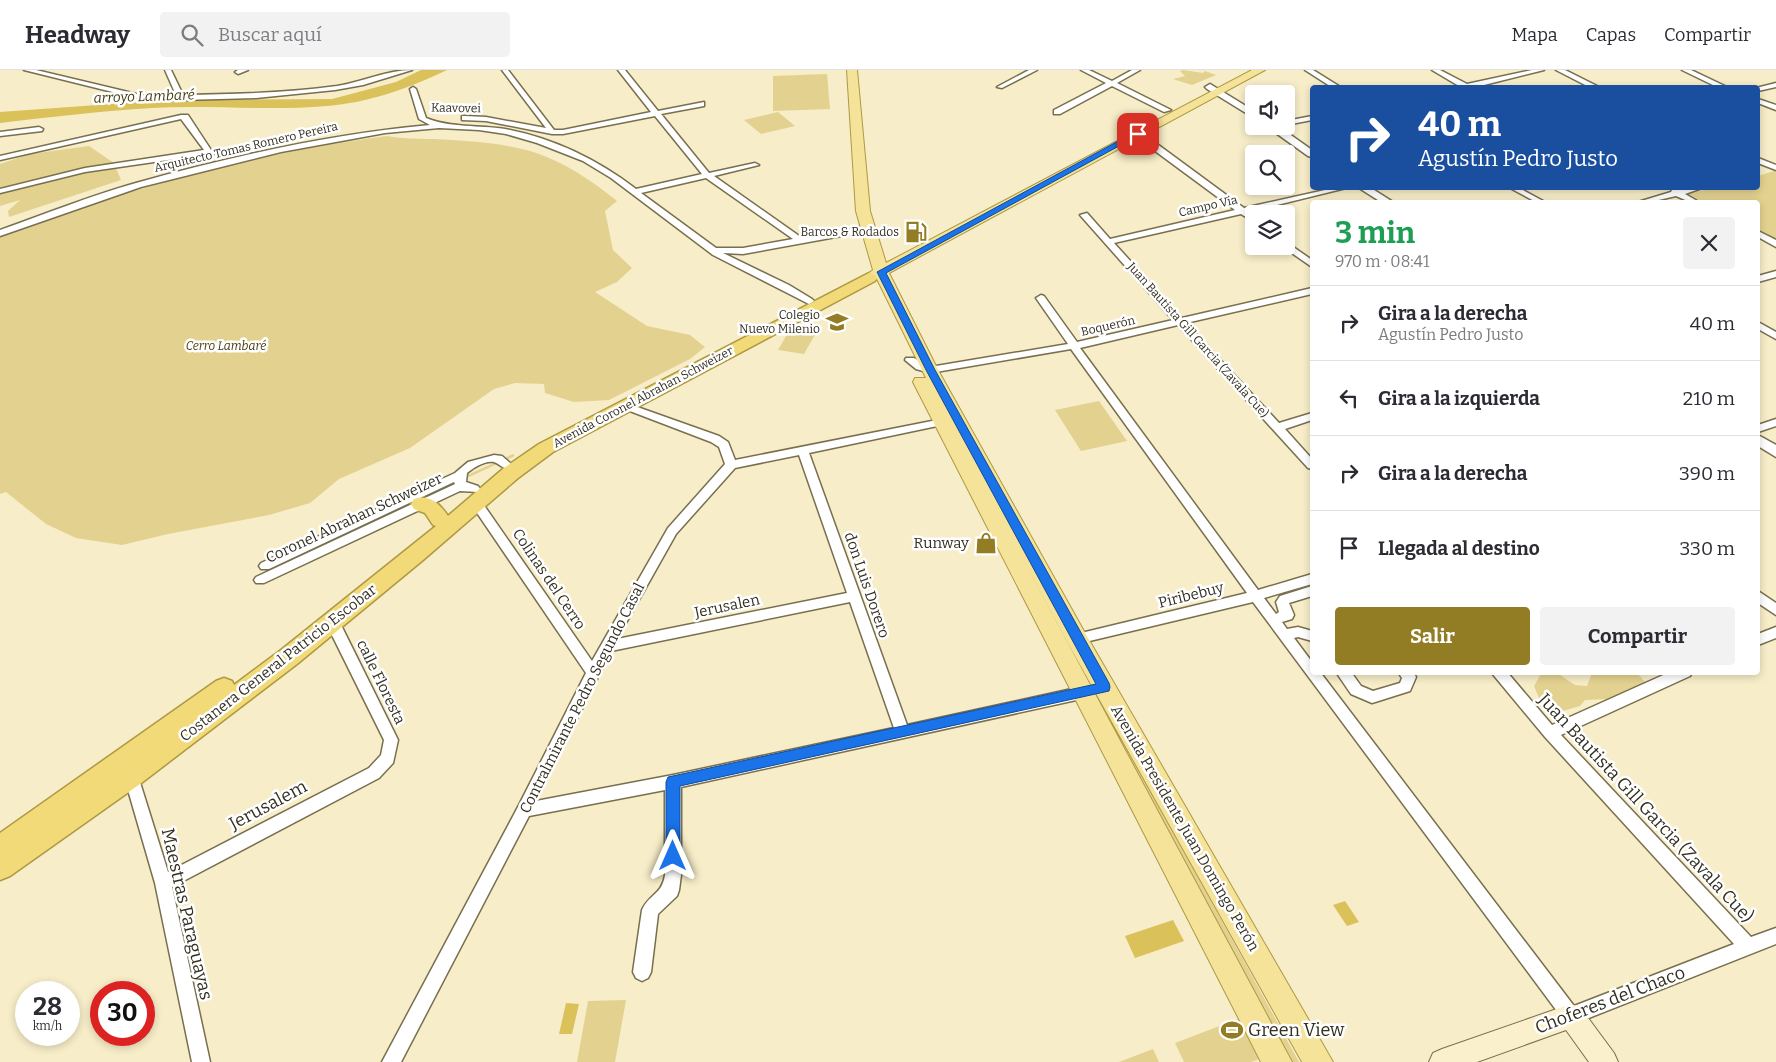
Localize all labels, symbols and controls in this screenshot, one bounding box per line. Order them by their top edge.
search box [160,12,510,57]
text: Headway [25,21,130,49]
icon: search [178,21,206,49]
text: Buscar aquí [218,23,322,46]
text: Mapa [1512,24,1558,46]
text: Capas [1586,24,1636,46]
text: Compartir [1664,24,1751,46]
map controls [1245,85,1295,255]
button: sound [1245,85,1295,135]
water label: arroyo Lambaré [93,86,195,107]
street label: Kaavovei [431,101,481,115]
text: 40 m [1418,103,1501,145]
icon: right [1335,105,1400,170]
pin [1117,113,1159,155]
street label: Arquitecto Tomas Romero Pereira [153,119,340,175]
icon: arrive [1124,120,1152,148]
button: search [1245,145,1295,195]
text: Agustín Pedro Justo [1418,145,1618,172]
street label: Campo Vía [1177,192,1239,220]
button: layers [1245,205,1295,255]
text: 3 min [1335,215,1415,251]
button: close [1683,217,1735,269]
fuel station icon: Barcos & Rodados [903,219,929,245]
place label: Barcos & Rodados [800,225,899,239]
text: 970 m · 08:41 [1335,252,1429,271]
street label: Juan Bautista Gill Garcia (Zavala Cue) [1124,258,1272,421]
text: Gira a la derecha [1378,302,1527,325]
place label: Colegio Nuevo Milenio [739,308,820,336]
school or university icon: Colegio Nuevo Milenio [824,309,850,335]
icon: right [1335,309,1363,337]
text: 40 m [1690,312,1735,335]
street label: Boquerón [1080,313,1137,339]
text: Agustín Pedro Justo [1378,325,1523,344]
park label: Cerro Lambaré [186,339,266,353]
street label: Avenida Coronel Abrahan Schweizer [551,343,736,451]
icon: left [1335,384,1363,412]
text: Gira a la izquierda [1378,387,1540,410]
text: 210 m [1683,387,1735,410]
icon: right [1335,459,1363,487]
text: Gira a la derecha [1378,462,1527,485]
text: 390 m [1679,462,1735,485]
street label: Coronel Abrahan Schweizer [263,469,446,567]
street label: Colinas del Cerro [509,525,589,633]
street label: don Luis Dorero [840,530,894,640]
shop icon: Runway [973,530,999,556]
place label: Runway [914,534,969,552]
icon: arrive [1335,534,1363,562]
text: Llegada al destino [1378,537,1540,560]
text: 330 m [1680,537,1735,560]
street label: Piribebuy [1156,578,1226,612]
street label: Costanera General Patricio Escobar [176,580,380,745]
street label: Contralmirante Pedro Segundo Casal [516,580,648,816]
street label: Jerusalen [692,590,762,622]
button: Salir [1335,607,1530,665]
button: Compartir [1540,607,1735,665]
street label: calle Floresta [353,637,409,727]
street label: Juan Bautista Gill Garcia (Zavala Cue) [1533,688,1758,927]
street label: Avenida Presidente Juan Domingo Perón [1107,702,1263,955]
street label: Jerusalem [224,775,311,835]
street label: Maestras Paraguayas [157,826,217,1002]
position arrow [646,829,698,881]
street label: Choferes del Chaco [1532,961,1688,1039]
speed limit sign: 30 [90,981,155,1046]
text: 28 [33,992,62,1022]
sports icon: Green View [1219,1017,1245,1043]
text: km/h [33,1019,62,1033]
place label: Green View [1248,1019,1345,1041]

